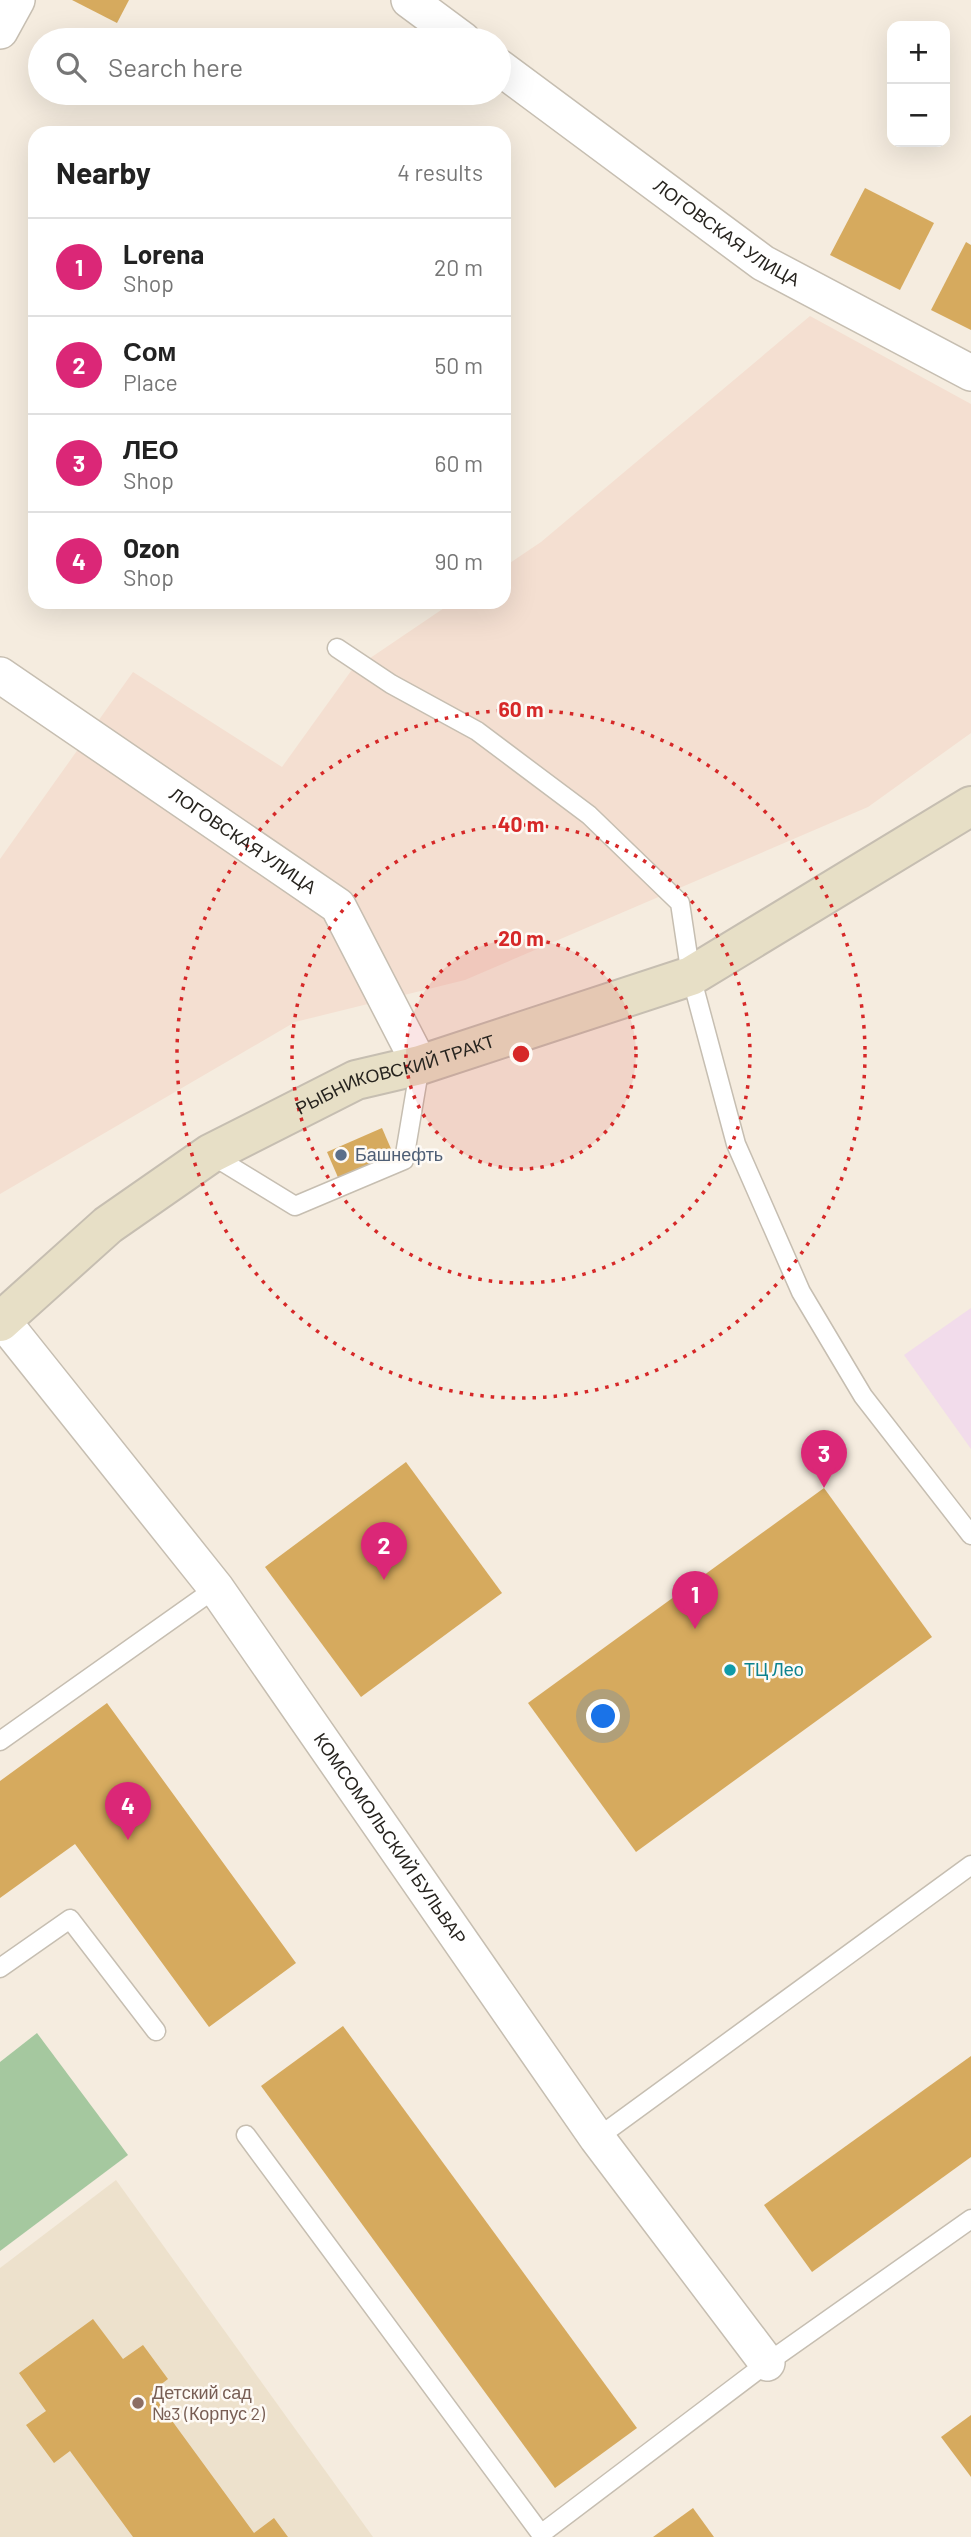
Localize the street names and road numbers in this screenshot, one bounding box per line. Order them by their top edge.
street label: ЛОГОВСКАЯ УЛИЦА [650,174,804,290]
street label: ЛОГОВСКАЯ УЛИЦА [166,782,321,898]
street label: РЫБНИКОВСКИЙ ТРАКТ [292,1029,497,1119]
street label: КОМСОМОЛЬСКИЙ БУЛЬВАР [310,1728,471,1948]

